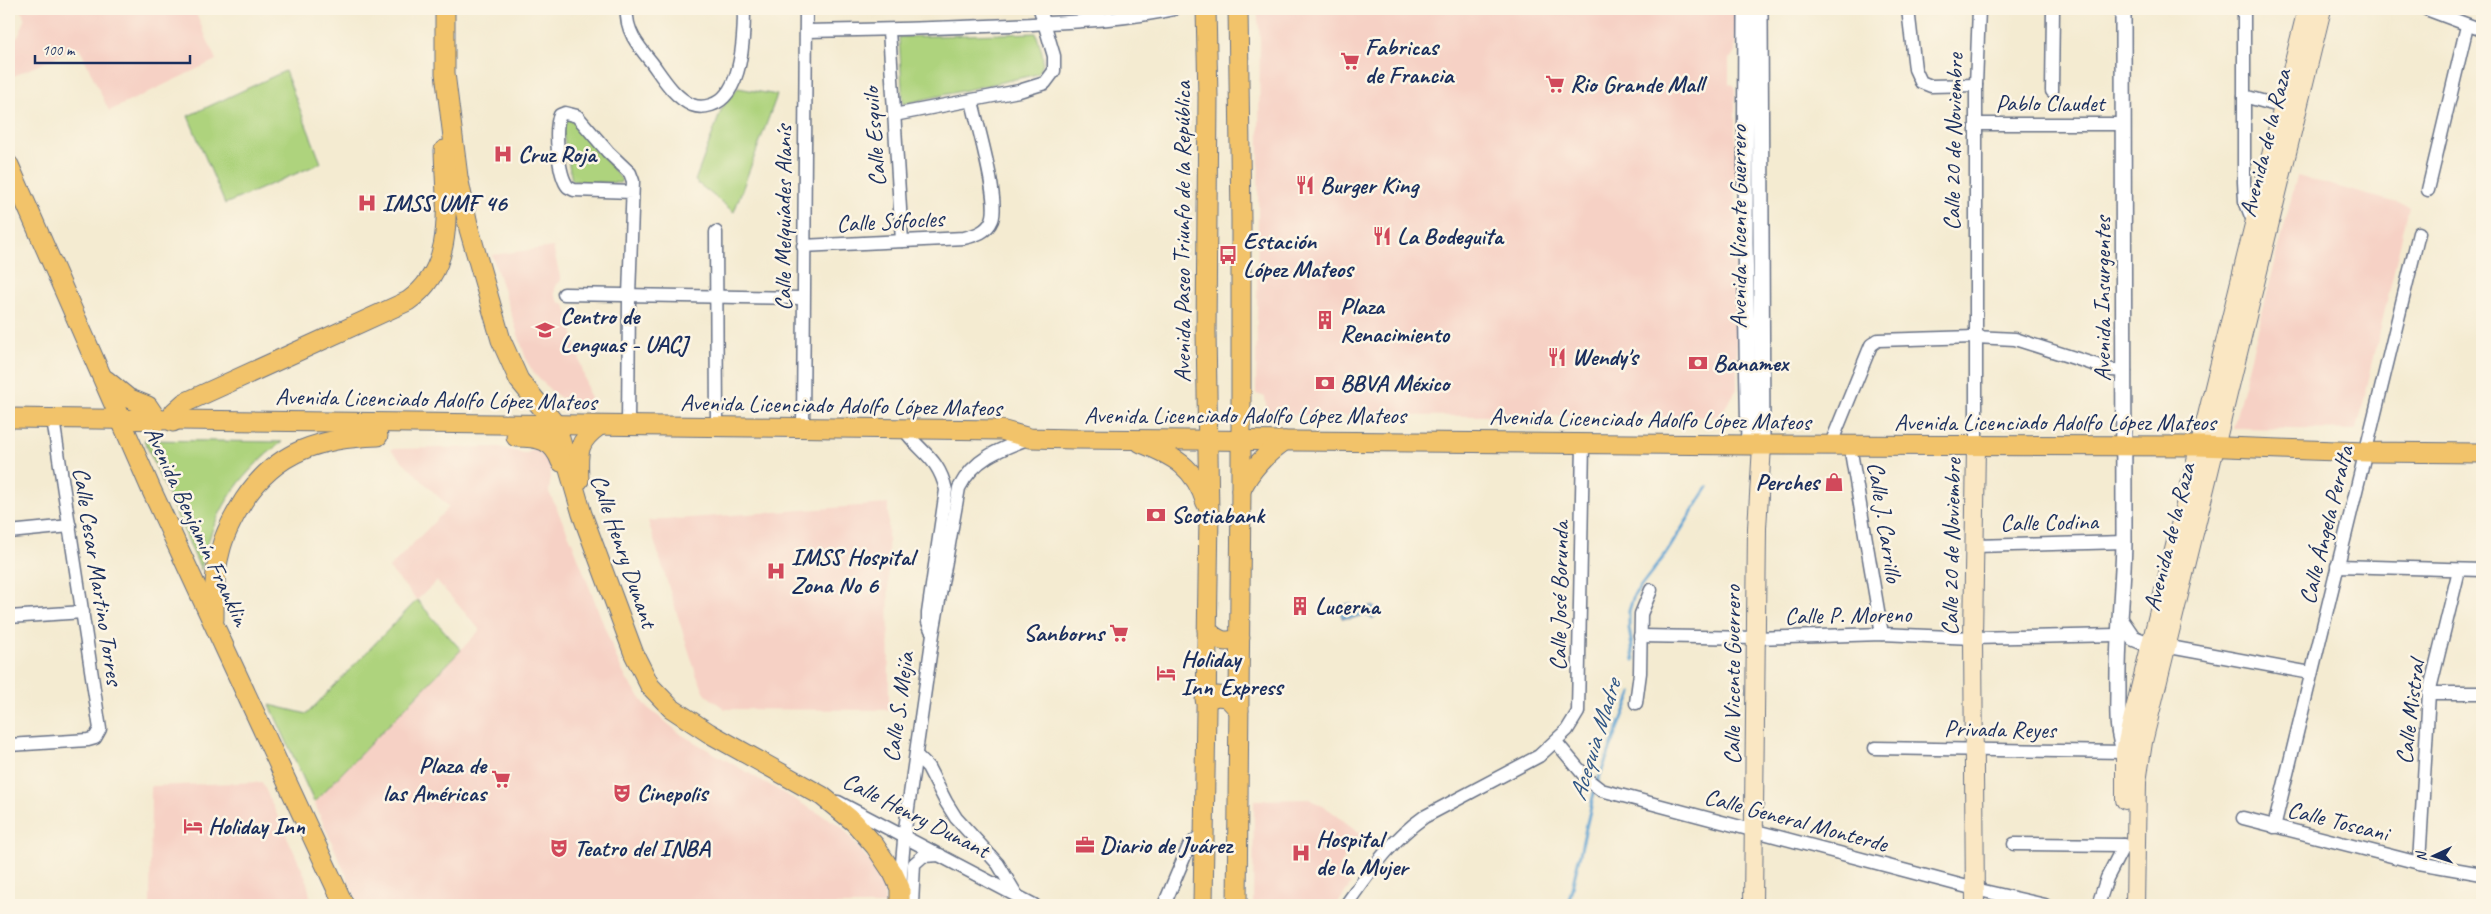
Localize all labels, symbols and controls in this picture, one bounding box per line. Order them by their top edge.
scale bar [35,32,190,64]
place label: Fabricas de Francia [1365,32,1456,90]
text: 100 m [42,41,76,60]
supermarket icon: Fabricas de Francia [1339,50,1361,72]
street label: Calle 20 de Noviembre [1936,51,1970,231]
street label: Avenida de la Raza [2232,65,2298,220]
place label: Rio Grande Mall [1570,69,1708,99]
supermarket icon: Rio Grande Mall [1544,73,1566,95]
street label: Avenida Paseo Triunfo de la República [1167,80,1197,383]
street label: Calle Esquilo [855,84,892,188]
street label: Pablo Claudet [1996,88,2107,118]
street label: Calle Melquíades Alanís [768,122,798,311]
street label: Avenida Vicente Guerrero [1723,124,1753,329]
place label: Cruz Roja [518,139,598,169]
hospital icon: Cruz Roja [492,143,514,165]
place label: Burger King [1320,170,1420,200]
restaurant icon: Burger King [1294,174,1316,196]
place label: IMSS UMF 46 [382,188,508,218]
hospital icon: IMSS UMF 46 [356,192,378,214]
street label: Calle Sófocles [835,203,947,239]
street label: Avenida Insurgentes [2087,214,2117,381]
place label: La Bodeguita [1397,221,1505,251]
restaurant icon: La Bodeguita [1371,225,1393,247]
place label: Estación López Mateos [1243,226,1355,284]
bus stop icon: Estación López Mateos [1217,244,1239,266]
place label: Plaza Renacimiento [1340,291,1451,349]
place label: Centro de Lenguas - UACJ [560,301,691,359]
building icon: Plaza Renacimiento [1314,309,1336,331]
school or university icon: Centro de Lenguas - UACJ [534,319,556,341]
place label: Wendy's [1572,342,1640,372]
restaurant icon: Wendy's [1546,346,1568,368]
place label: Banamex [1713,348,1791,378]
bank icon: Banamex [1687,352,1709,374]
place label: BBVA México [1340,368,1452,398]
bank icon: BBVA México [1314,372,1336,394]
street label: Avenida Licenciado Adolfo López Mateos [275,381,600,417]
street label: Avenida Licenciado Adolfo López Mateos [680,387,1005,423]
street label: Avenida Licenciado Adolfo López Mateos [1084,400,1408,430]
street label: Avenida Licenciado Adolfo López Mateos [1489,401,1814,437]
street label: Avenida Licenciado Adolfo López Mateos [1894,407,2218,437]
street label: Avenida Benjamín Franklin [138,421,257,632]
street label: Calle Ángela Peralta [2292,442,2360,607]
street label: Calle 20 de Noviembre [1934,456,1968,636]
street label: Avenida de la Raza [2136,459,2202,614]
street label: Calle J. Carrillo [1861,460,1910,586]
street label: Calle Cesar Martino Torres [66,465,130,690]
place label: Perches [1755,467,1822,497]
street label: Calle Henry Dunant [584,470,665,634]
shop icon: Perches [1823,471,1845,493]
place label: Scotiabank [1171,500,1266,530]
bank icon: Scotiabank [1145,504,1167,526]
street label: Calle Codina [2000,506,2100,538]
street label: Calle José Borunda [1543,519,1575,671]
place label: IMSS Hospital Zona No 6 [791,542,919,600]
hospital icon: IMSS Hospital Zona No 6 [765,560,787,582]
street label: Calle Vicente Guerrero [1717,584,1747,765]
place label: Lucerna [1315,591,1382,621]
building icon: Lucerna [1289,595,1311,617]
street label: Calle P. Moreno [1784,599,1913,631]
place label: Sanborns [1023,618,1107,648]
supermarket icon: Sanborns [1108,622,1130,644]
place label: Holiday Inn Express [1181,644,1285,702]
street label: Calle S. Mejía [875,649,921,764]
street label: Calle Mistral [2389,654,2432,766]
hotel icon: Holiday Inn Express [1155,662,1177,684]
water label: Acequia Madre [1561,672,1630,804]
street label: Privada Reyes [1944,713,2058,745]
place label: Plaza de las Américas [383,750,489,808]
street label: Calle Henry Dunant [838,765,996,866]
supermarket icon: Plaza de las Américas [490,768,512,790]
place label: Cinepolis [637,778,710,808]
street label: Calle General Monterde [1701,781,1893,859]
theatre icon: Cinepolis [611,782,633,804]
street label: Calle Toscani [2284,794,2394,849]
place label: Holiday Inn [208,811,306,841]
hotel icon: Holiday Inn [182,815,204,837]
place label: Hospital de la Mujer [1316,824,1410,882]
place label: Diario de Juárez [1100,830,1234,860]
north arrow [2408,832,2458,882]
place label: Teatro del INBA [574,833,711,863]
office icon: Diario de Juárez [1074,834,1096,856]
theatre icon: Teatro del INBA [548,837,570,859]
hospital icon: Hospital de la Mujer [1290,842,1312,864]
text: N [2413,850,2430,862]

